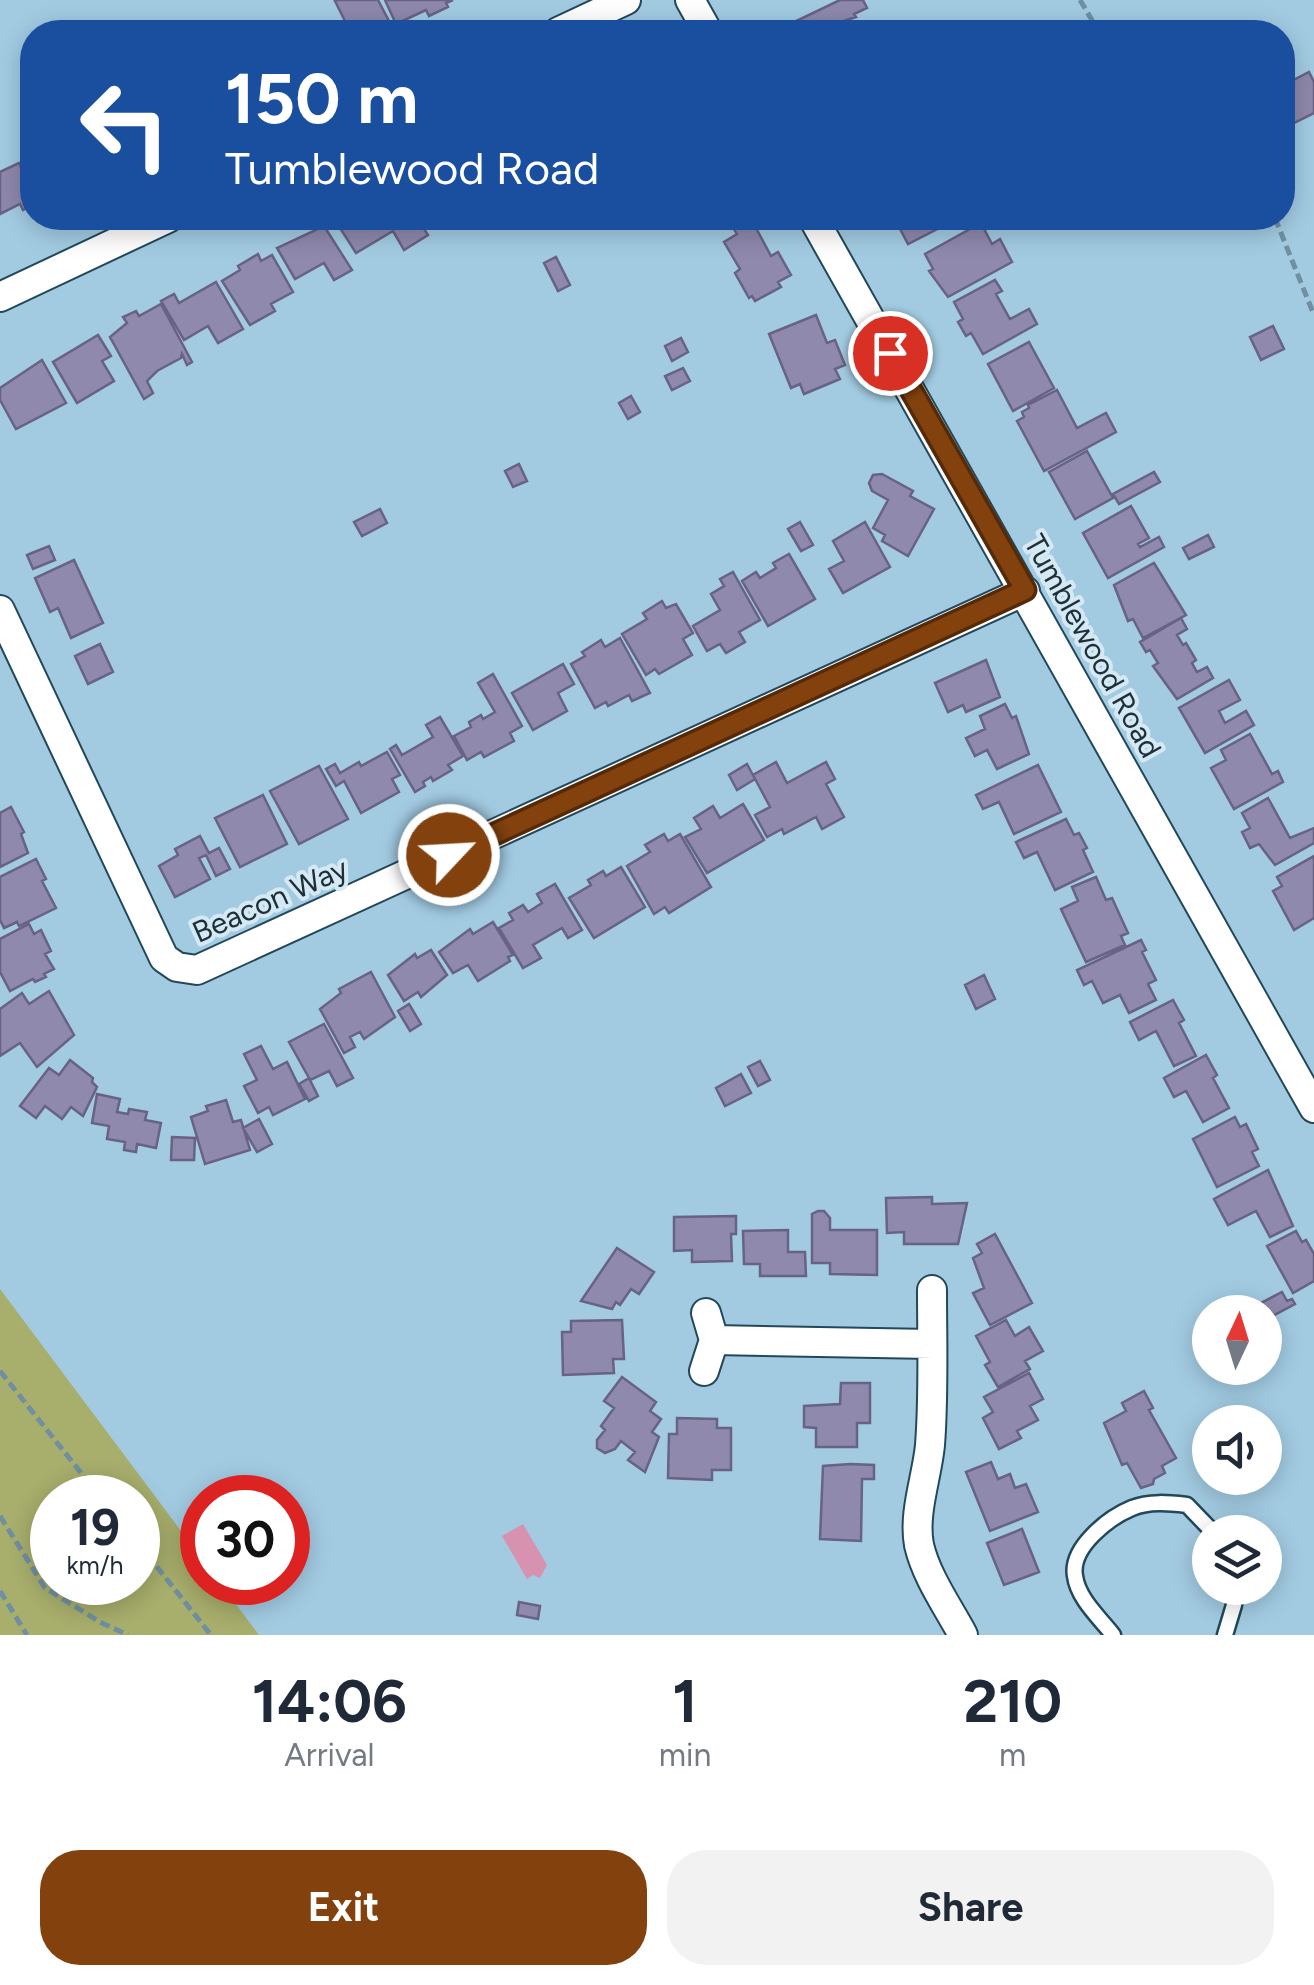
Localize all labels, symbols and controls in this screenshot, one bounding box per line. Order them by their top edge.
text: 150 m [225,56,418,141]
icon: left [60,60,190,190]
text: Tumblewood Road [225,141,599,195]
pin [848,311,933,396]
icon: arrive [863,326,918,381]
street label: Tumblewood Road [1016,528,1170,764]
position arrow [397,803,501,907]
street label: Beacon Way [187,849,354,951]
north arrow [1192,1295,1282,1385]
map controls [1192,1295,1282,1605]
button: sound [1192,1405,1282,1495]
speed limit sign: 30 [180,1475,310,1605]
text: 19 [70,1497,120,1558]
button: layers [1192,1515,1282,1605]
text: km/h [66,1550,124,1580]
text: 14:06 [252,1665,407,1737]
text: 1 [672,1665,698,1737]
text: 210 [963,1665,1062,1737]
text: Arrival [284,1736,375,1774]
text: min [659,1736,711,1774]
text: m [999,1736,1026,1774]
button: Exit [40,1850,647,1965]
button: Share [667,1850,1274,1965]

